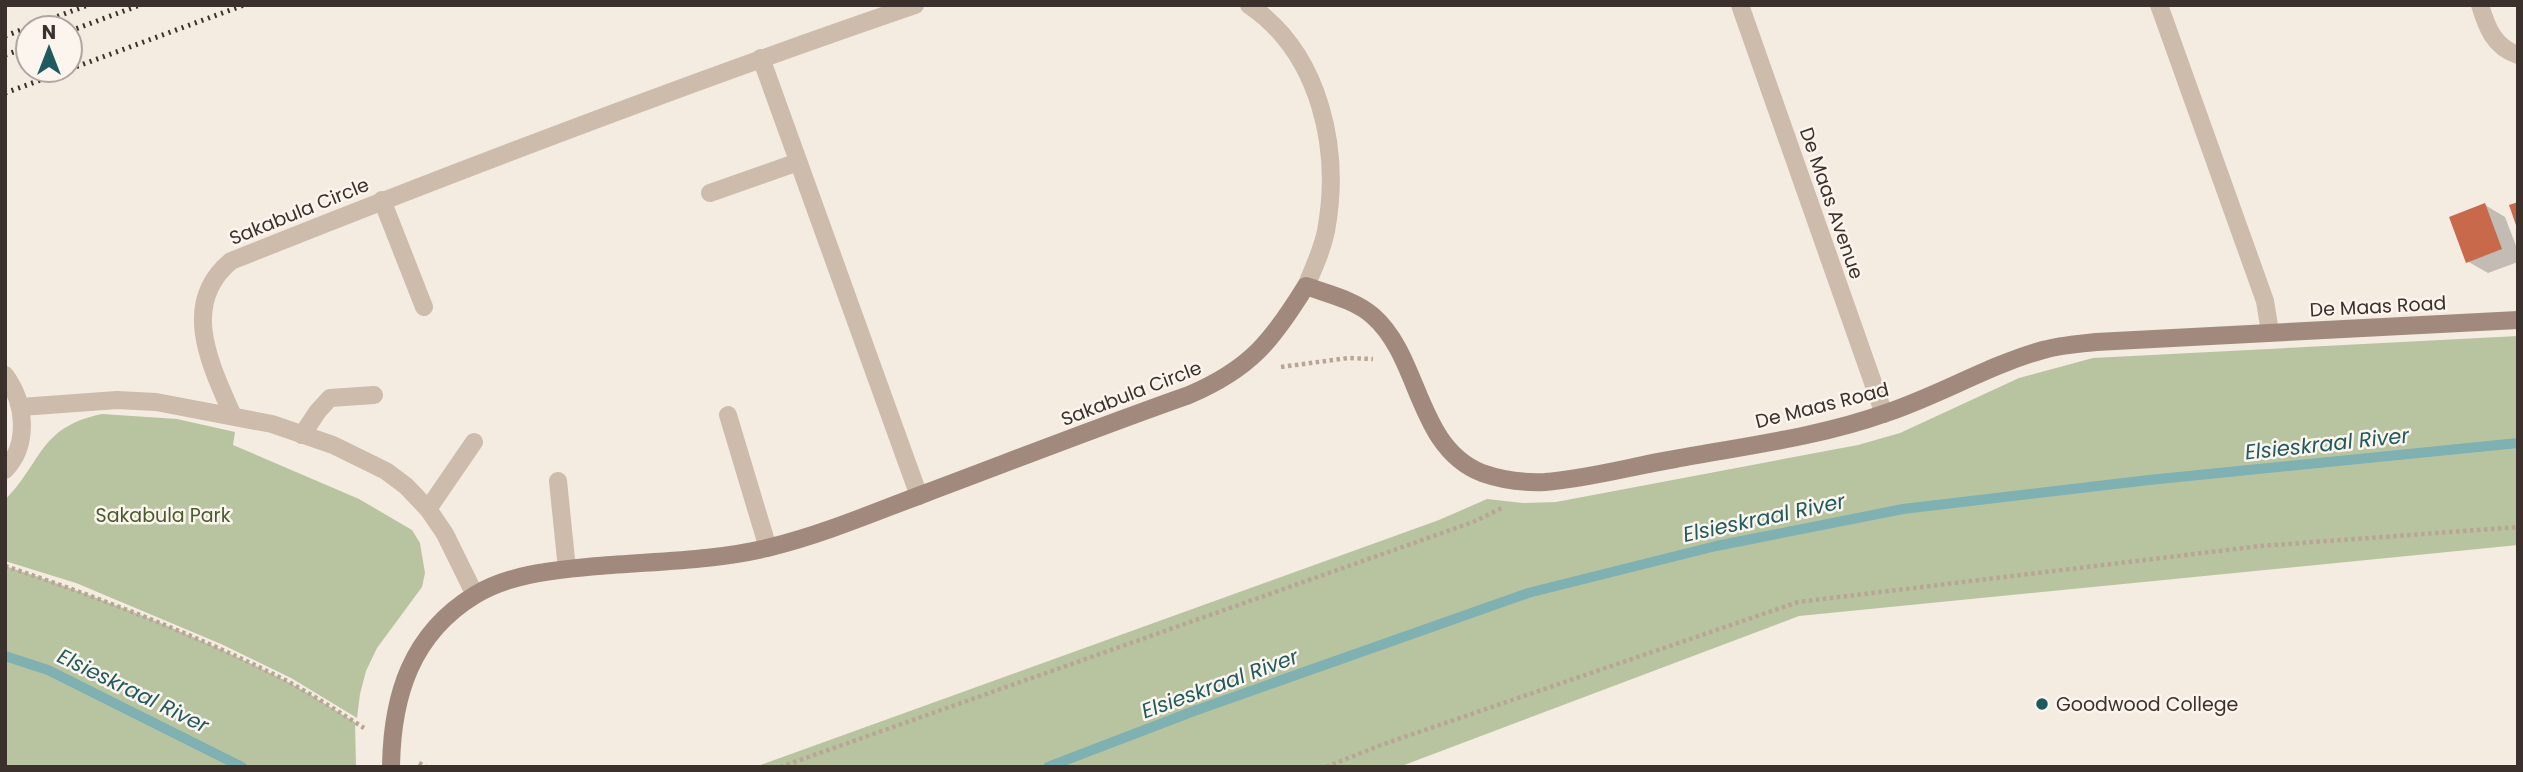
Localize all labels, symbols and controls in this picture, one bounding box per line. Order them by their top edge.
north arrow [14,14,84,84]
text: N [42,19,56,46]
street label: De Maas Avenue [1793,124,1870,283]
street label: Sakabula Circle [225,171,373,252]
street label: De Maas Road [2309,289,2447,324]
street label: Sakabula Circle [1057,354,1205,433]
street label: De Maas Road [1753,376,1892,435]
water label: Elsieskraal River [2243,420,2412,467]
water label: Elsieskraal River [1680,486,1849,549]
park label: Sakabula Park [96,502,231,529]
water label: Elsieskraal River [53,641,215,740]
water label: Elsieskraal River [1137,641,1303,725]
place label: Goodwood College [2056,691,2238,718]
marker: Goodwood College [2034,696,2050,712]

